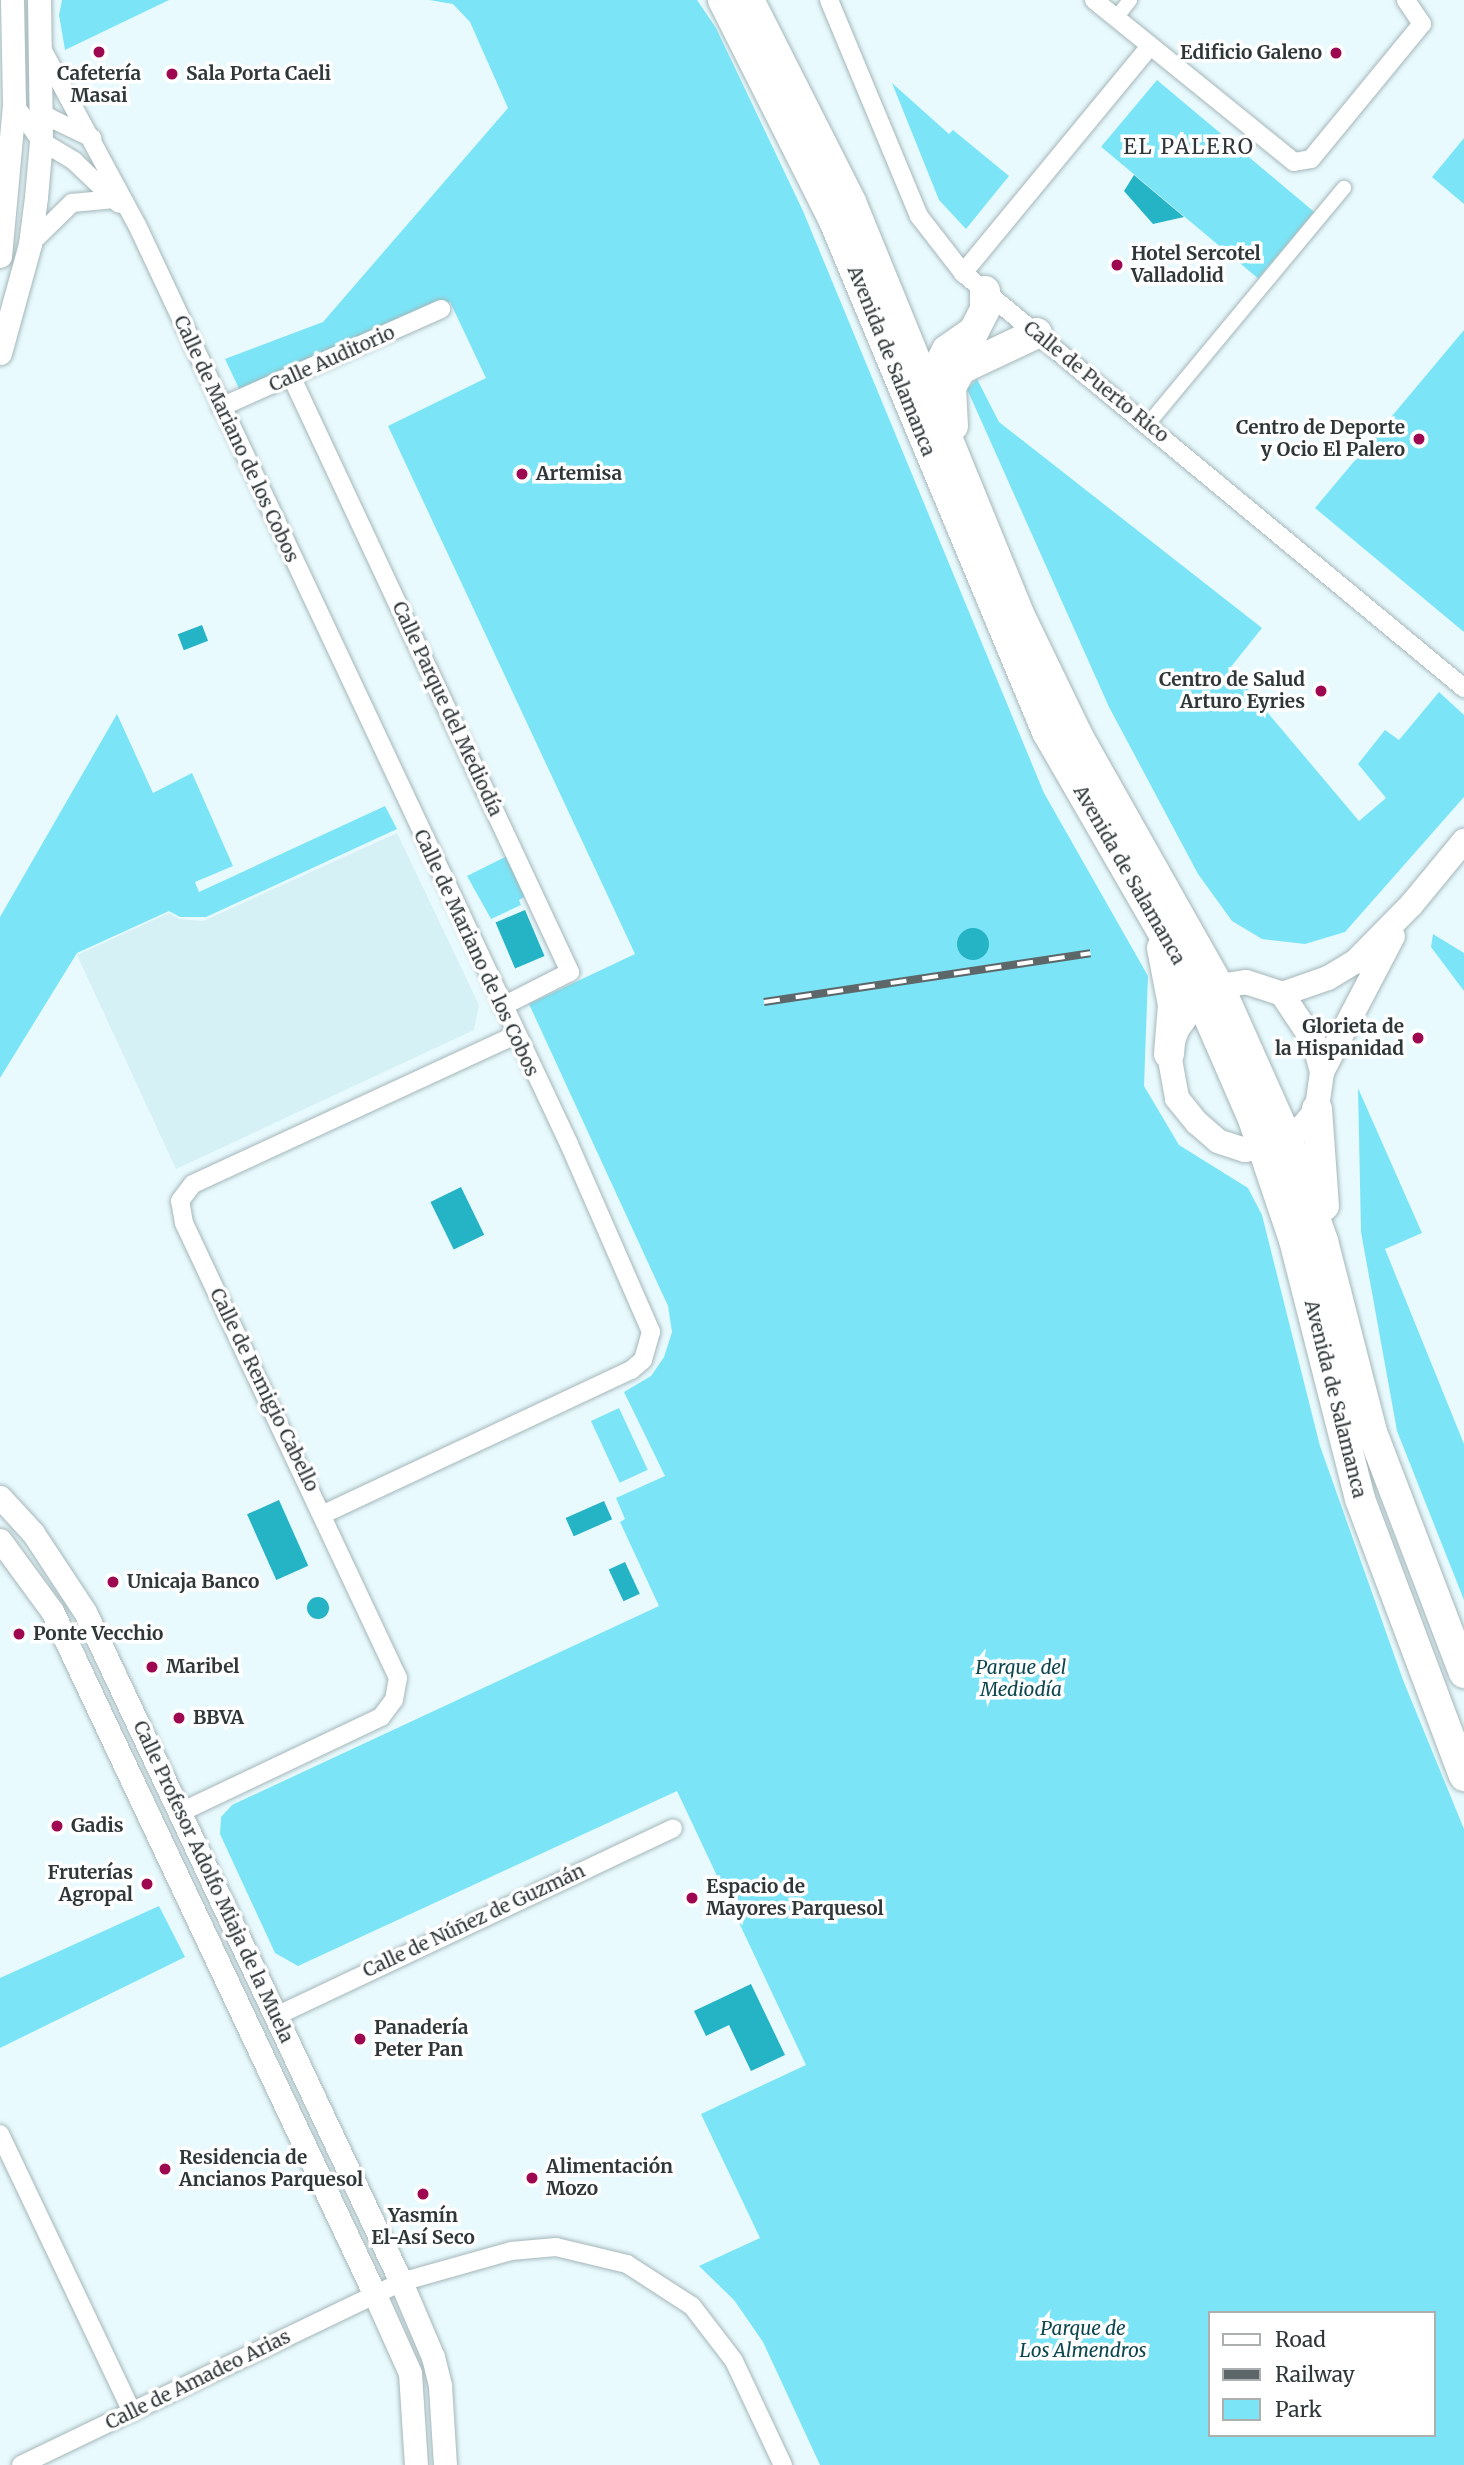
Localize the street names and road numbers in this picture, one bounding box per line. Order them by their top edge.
street label: Avenida de Salamanca [842,263,940,459]
street label: Calle de Mariano de los Cobos [169,312,303,566]
street label: Calle de Puerto Rico [1019,316,1173,448]
street label: Calle Auditorio [266,321,398,397]
street label: Calle Parque del Mediodía [387,598,507,820]
street label: Avenida de Salamanca [1068,781,1190,969]
street label: Calle de Mariano de los Cobos [409,826,543,1080]
street label: Calle de Remigio Cabello [205,1285,323,1495]
street label: Avenida de Salamanca [1299,1298,1371,1500]
street label: Calle Profesor Adolfo Miaja de la Muela [128,1717,298,2047]
street label: Calle de Núñez de Guzmán [359,1859,589,1983]
street label: Calle de Amadeo Arias [102,2325,294,2435]

